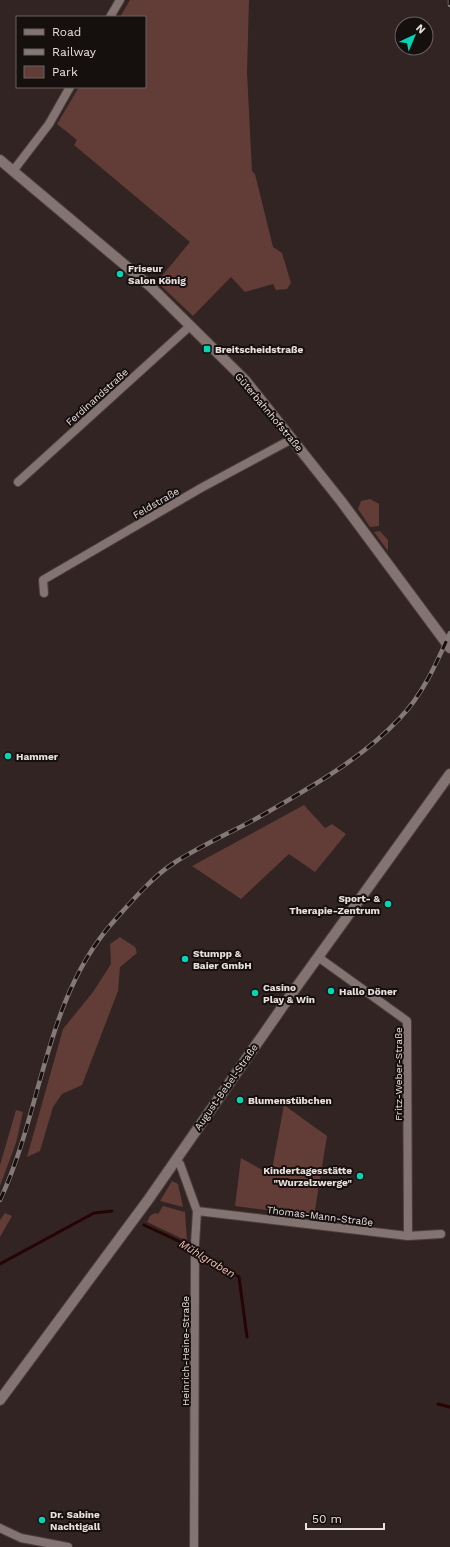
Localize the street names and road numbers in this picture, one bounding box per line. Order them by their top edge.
street label: Ferdinandstraße [64,366,130,428]
street label: Güterbahnhofstraße [233,371,305,454]
street label: Feldstraße [131,485,181,521]
street label: Fritz-Weber-Straße [393,1027,404,1121]
street label: August-Bebel-Straße [192,1042,260,1132]
street label: Thomas-Mann-Straße [266,1204,374,1228]
street label: Heinrich-Heine-Straße [180,1296,191,1406]

